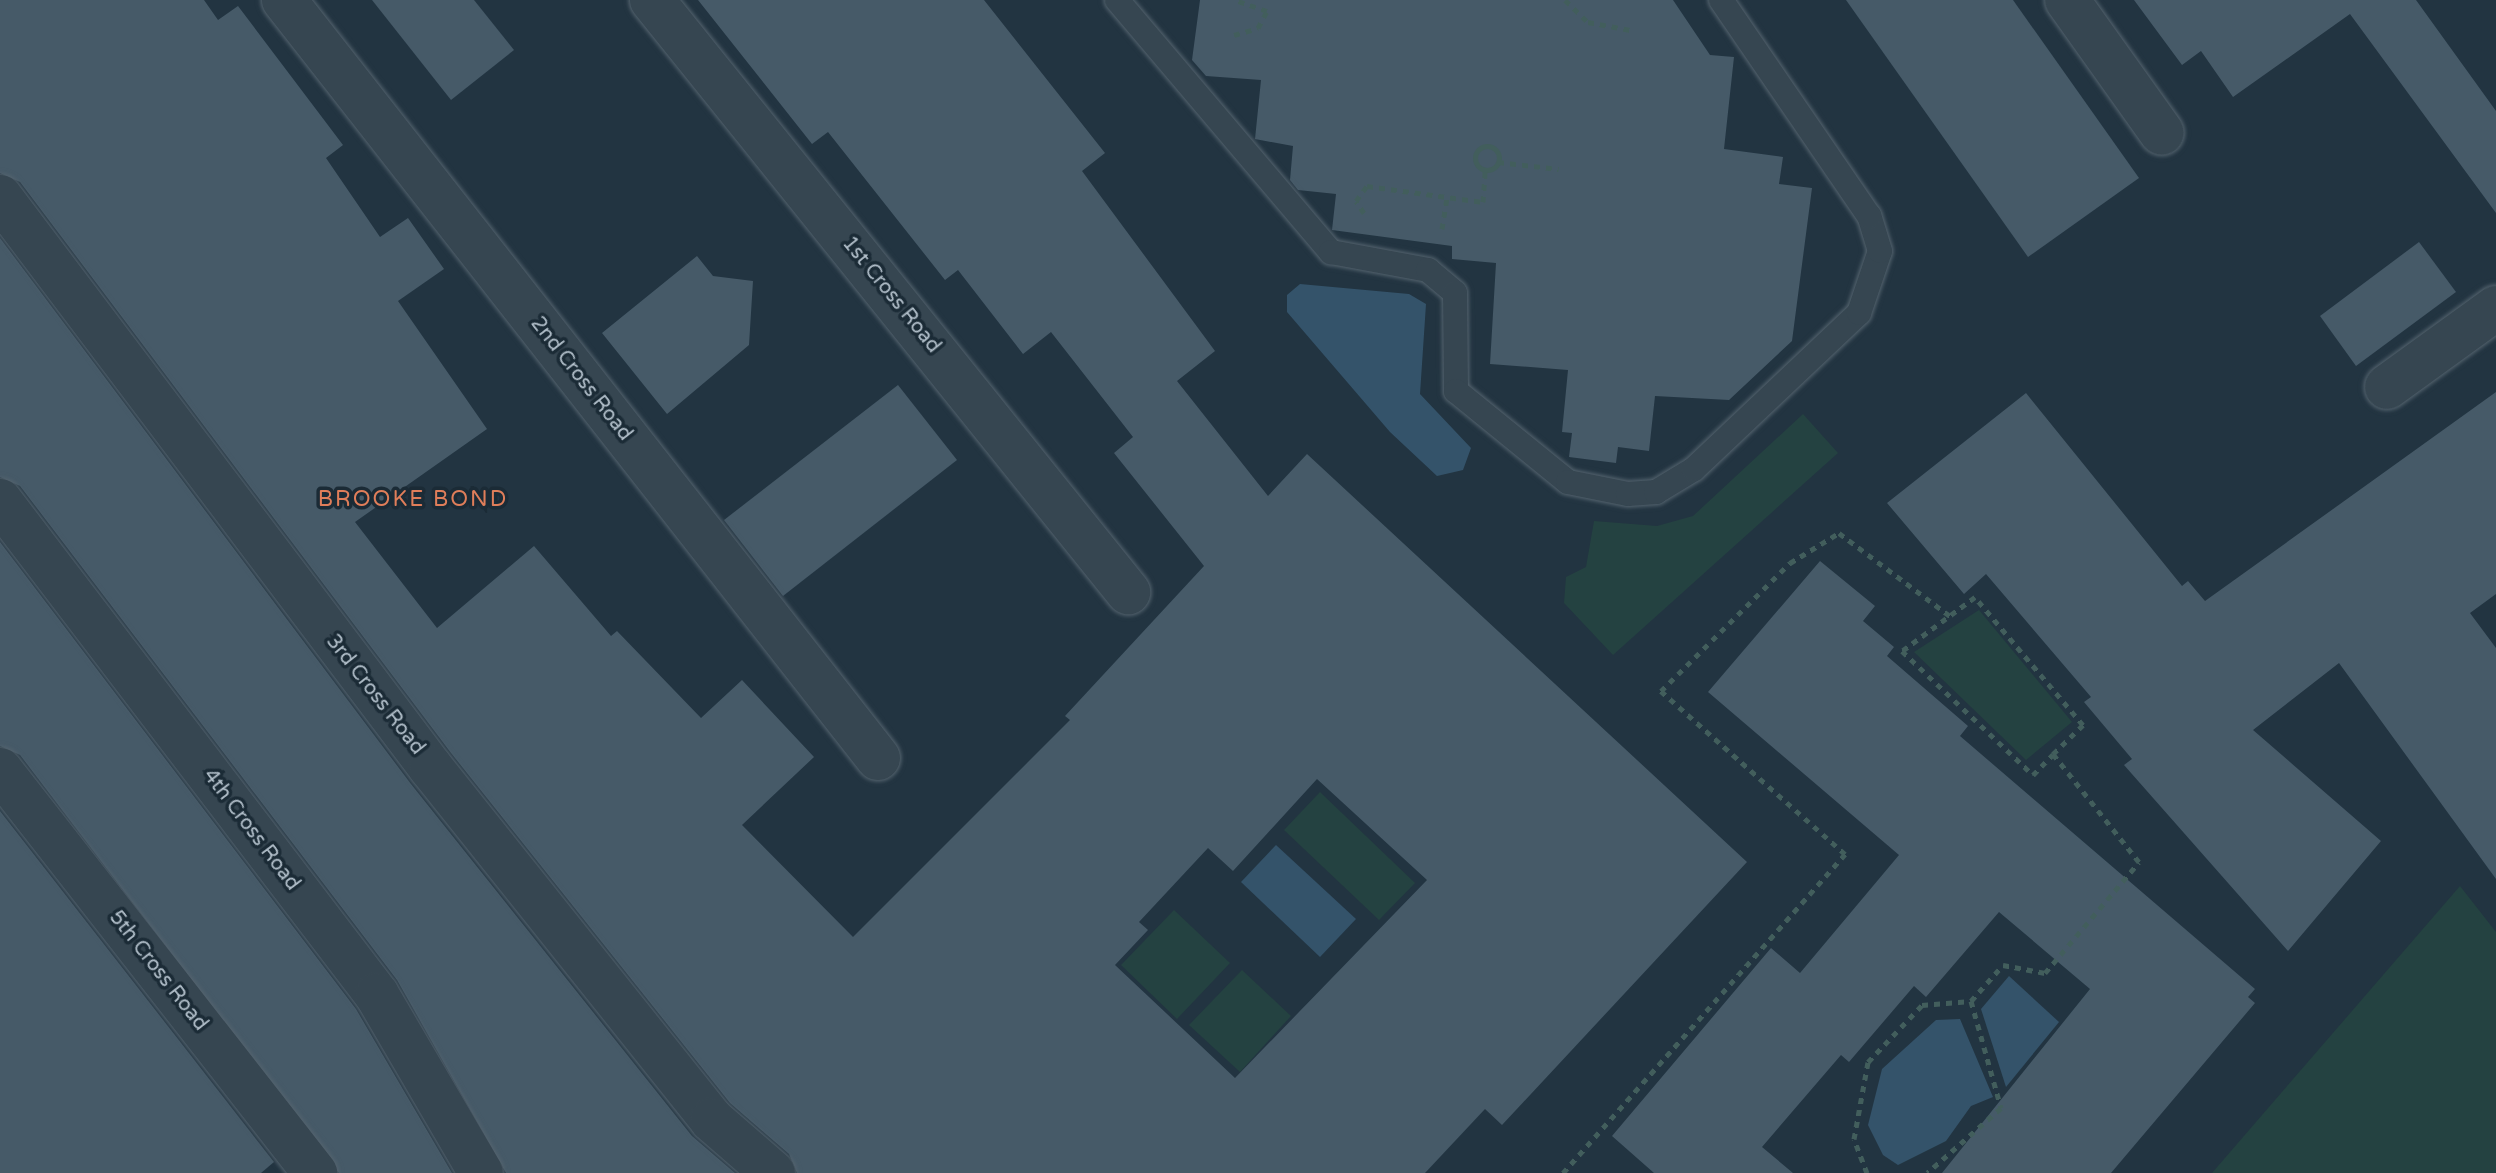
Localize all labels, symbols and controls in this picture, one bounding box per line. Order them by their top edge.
street label: 1st Cross Road [837,232,945,358]
street label: 2nd Cross Road [525,312,637,446]
district label: BROOKE BOND [318,487,508,513]
street label: 3rd Cross Road [321,630,429,760]
street label: 4th Cross Road [198,765,304,895]
street label: 5th Cross Road [104,906,212,1036]

